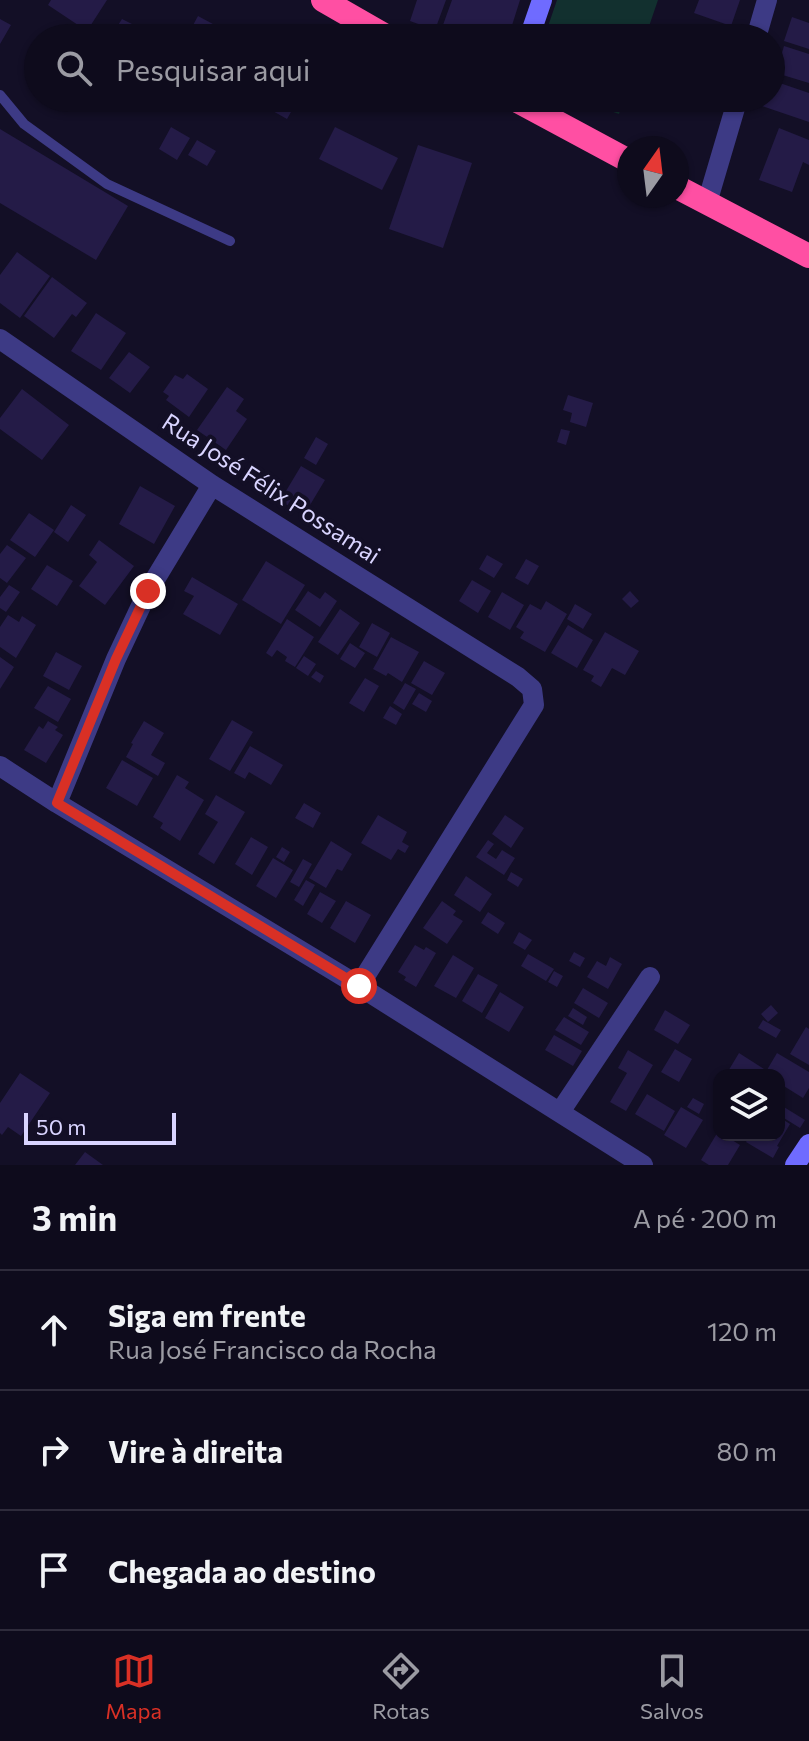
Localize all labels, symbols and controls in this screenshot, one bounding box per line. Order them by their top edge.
search box [24,24,785,112]
icon: search [52,46,96,90]
text: Pesquisar aqui [116,50,311,87]
north arrow [617,136,689,208]
street label: Rua José Félix Possamai [157,406,386,569]
route end [130,573,166,609]
route start [341,968,377,1004]
map controls [713,1069,785,1141]
button: layers [713,1069,785,1141]
scale bar [24,1109,176,1145]
text: 50 m [36,1113,86,1140]
text: 3 min [32,1196,117,1238]
text: A pé · 200 m [633,1202,777,1233]
text: Siga em frente [108,1296,306,1333]
icon: ahead [32,1308,76,1352]
text: 120 m [707,1315,777,1346]
text: Rua José Francisco da Rocha [108,1333,437,1364]
icon: right [32,1428,76,1472]
text: Vire à direita [108,1432,283,1469]
text: 80 m [717,1435,777,1466]
icon: arrive [32,1548,76,1592]
text: Chegada ao destino [108,1552,376,1589]
tab: Mapa [105,1649,162,1724]
tab: Rotas [372,1649,430,1724]
tab: Salvos [640,1649,704,1724]

